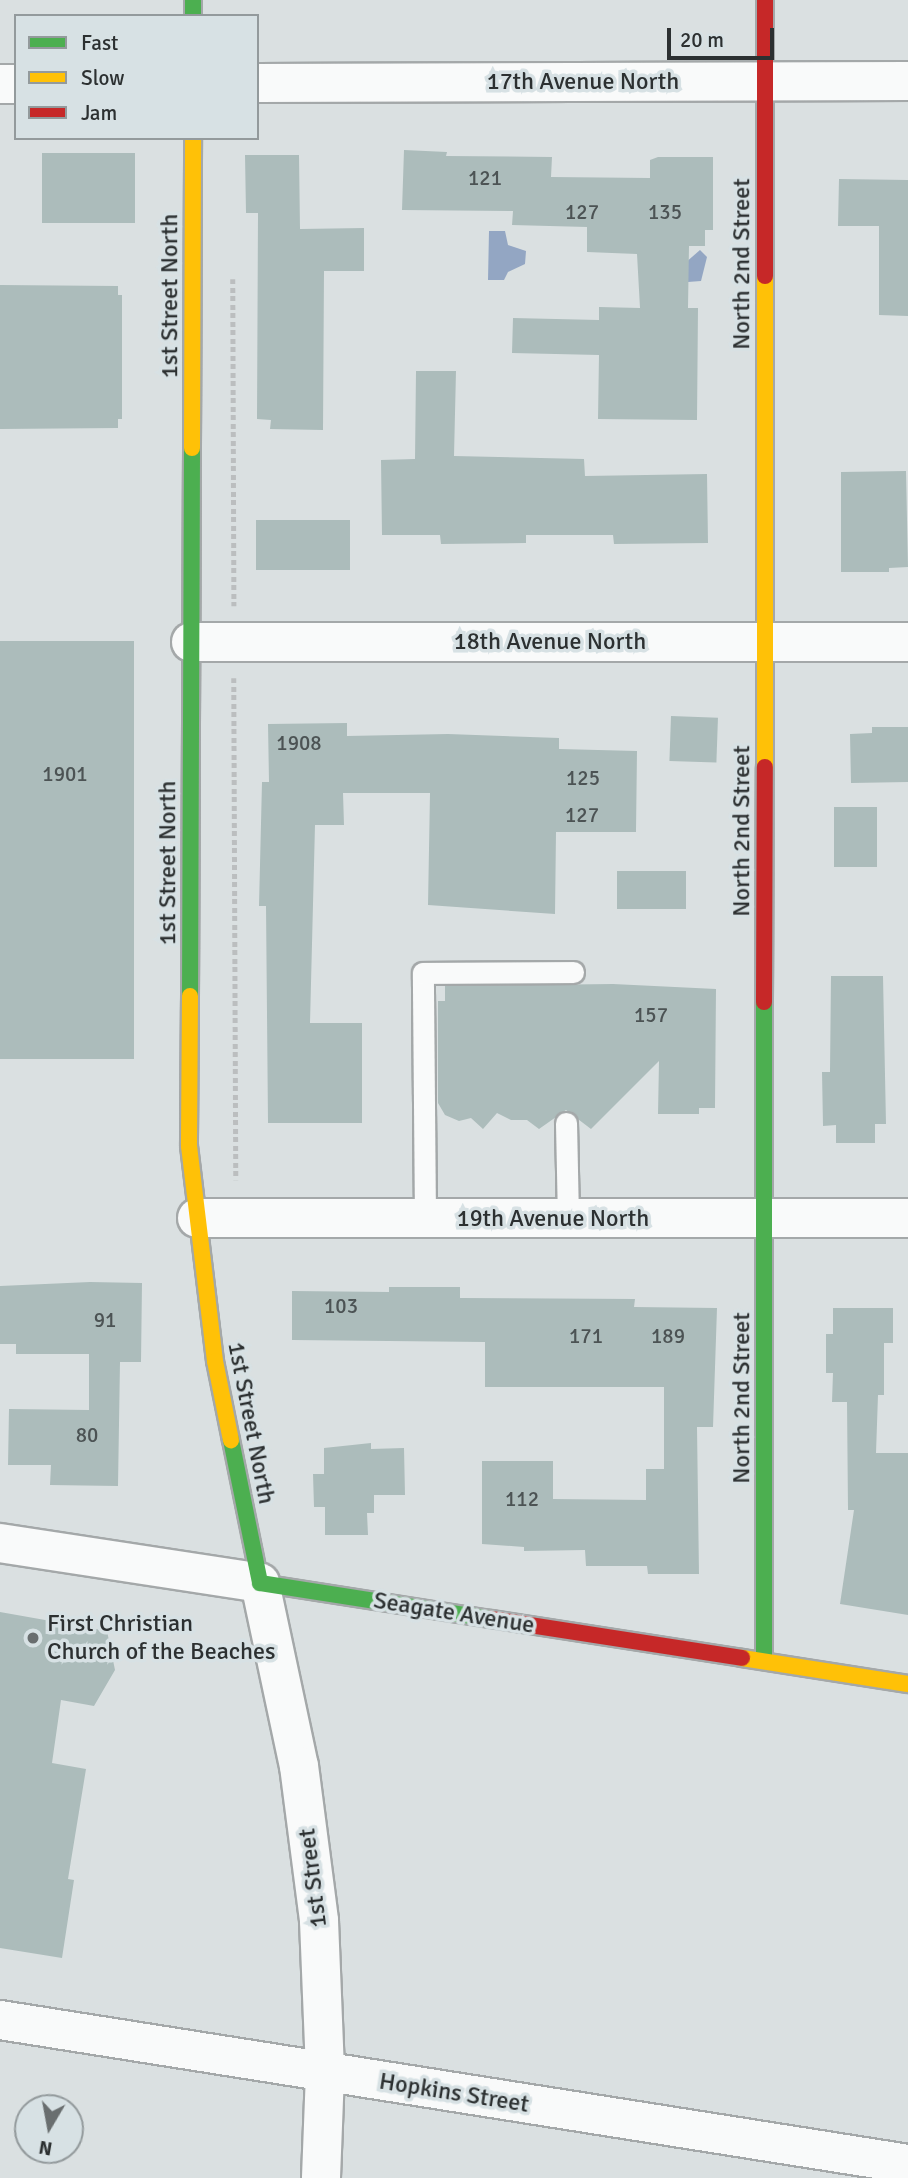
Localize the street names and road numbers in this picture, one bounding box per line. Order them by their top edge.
street label: 17th Avenue North [487,68,679,96]
street label: North 2nd Street [728,178,756,350]
street label: 1st Street North [156,214,184,378]
street label: 18th Avenue North [454,628,646,656]
street label: North 2nd Street [728,745,756,917]
street label: 1st Street North [154,781,182,945]
street label: 19th Avenue North [457,1205,649,1233]
street label: North 2nd Street [728,1312,756,1484]
street label: 1st Street North [221,1339,281,1507]
street label: Seagate Avenue [371,1586,537,1640]
street label: 1st Street [293,1827,333,1929]
street label: Hopkins Street [377,2067,531,2119]

